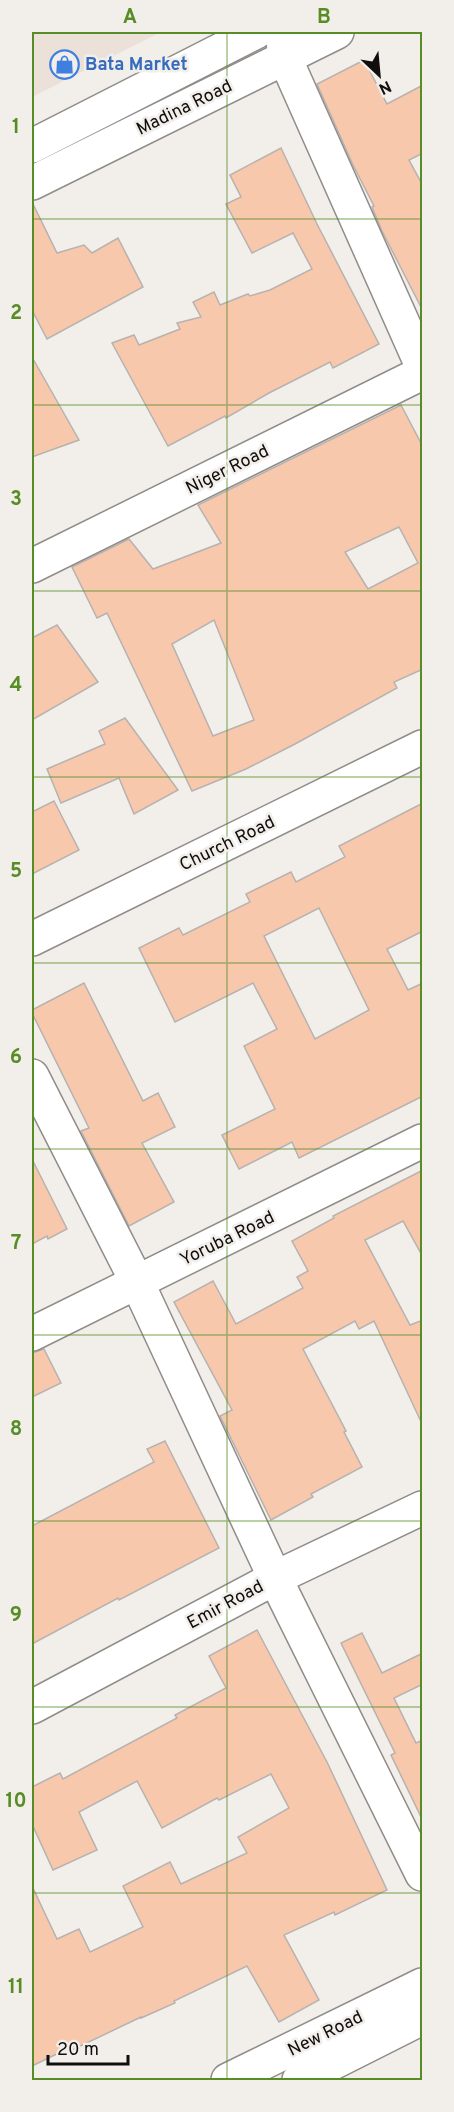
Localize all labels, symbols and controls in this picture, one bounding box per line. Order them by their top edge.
text: A [123,5,137,31]
text: B [317,5,331,31]
north arrow [349,45,409,105]
shop icon: Bata Market [48,48,80,80]
place label: Bata Market [85,54,188,77]
street label: Madina Road [133,75,236,141]
text: N [375,75,394,98]
text: 1 [12,115,20,141]
text: 2 [10,301,22,327]
street label: Niger Road [182,440,273,500]
text: 3 [10,487,22,513]
text: 4 [10,673,22,699]
street label: Church Road [176,811,279,877]
text: 5 [10,859,22,885]
text: 6 [10,1045,22,1071]
street label: Yoruba Road [177,1207,279,1272]
text: 7 [11,1231,21,1257]
text: 8 [10,1417,22,1443]
street label: Emir Road [183,1576,268,1635]
text: 9 [10,1603,22,1629]
text: 10 [5,1789,27,1815]
text: 11 [8,1975,24,2001]
street label: New Road [284,2006,367,2062]
scale bar [48,2028,128,2066]
text: 20 m [57,2039,99,2062]

